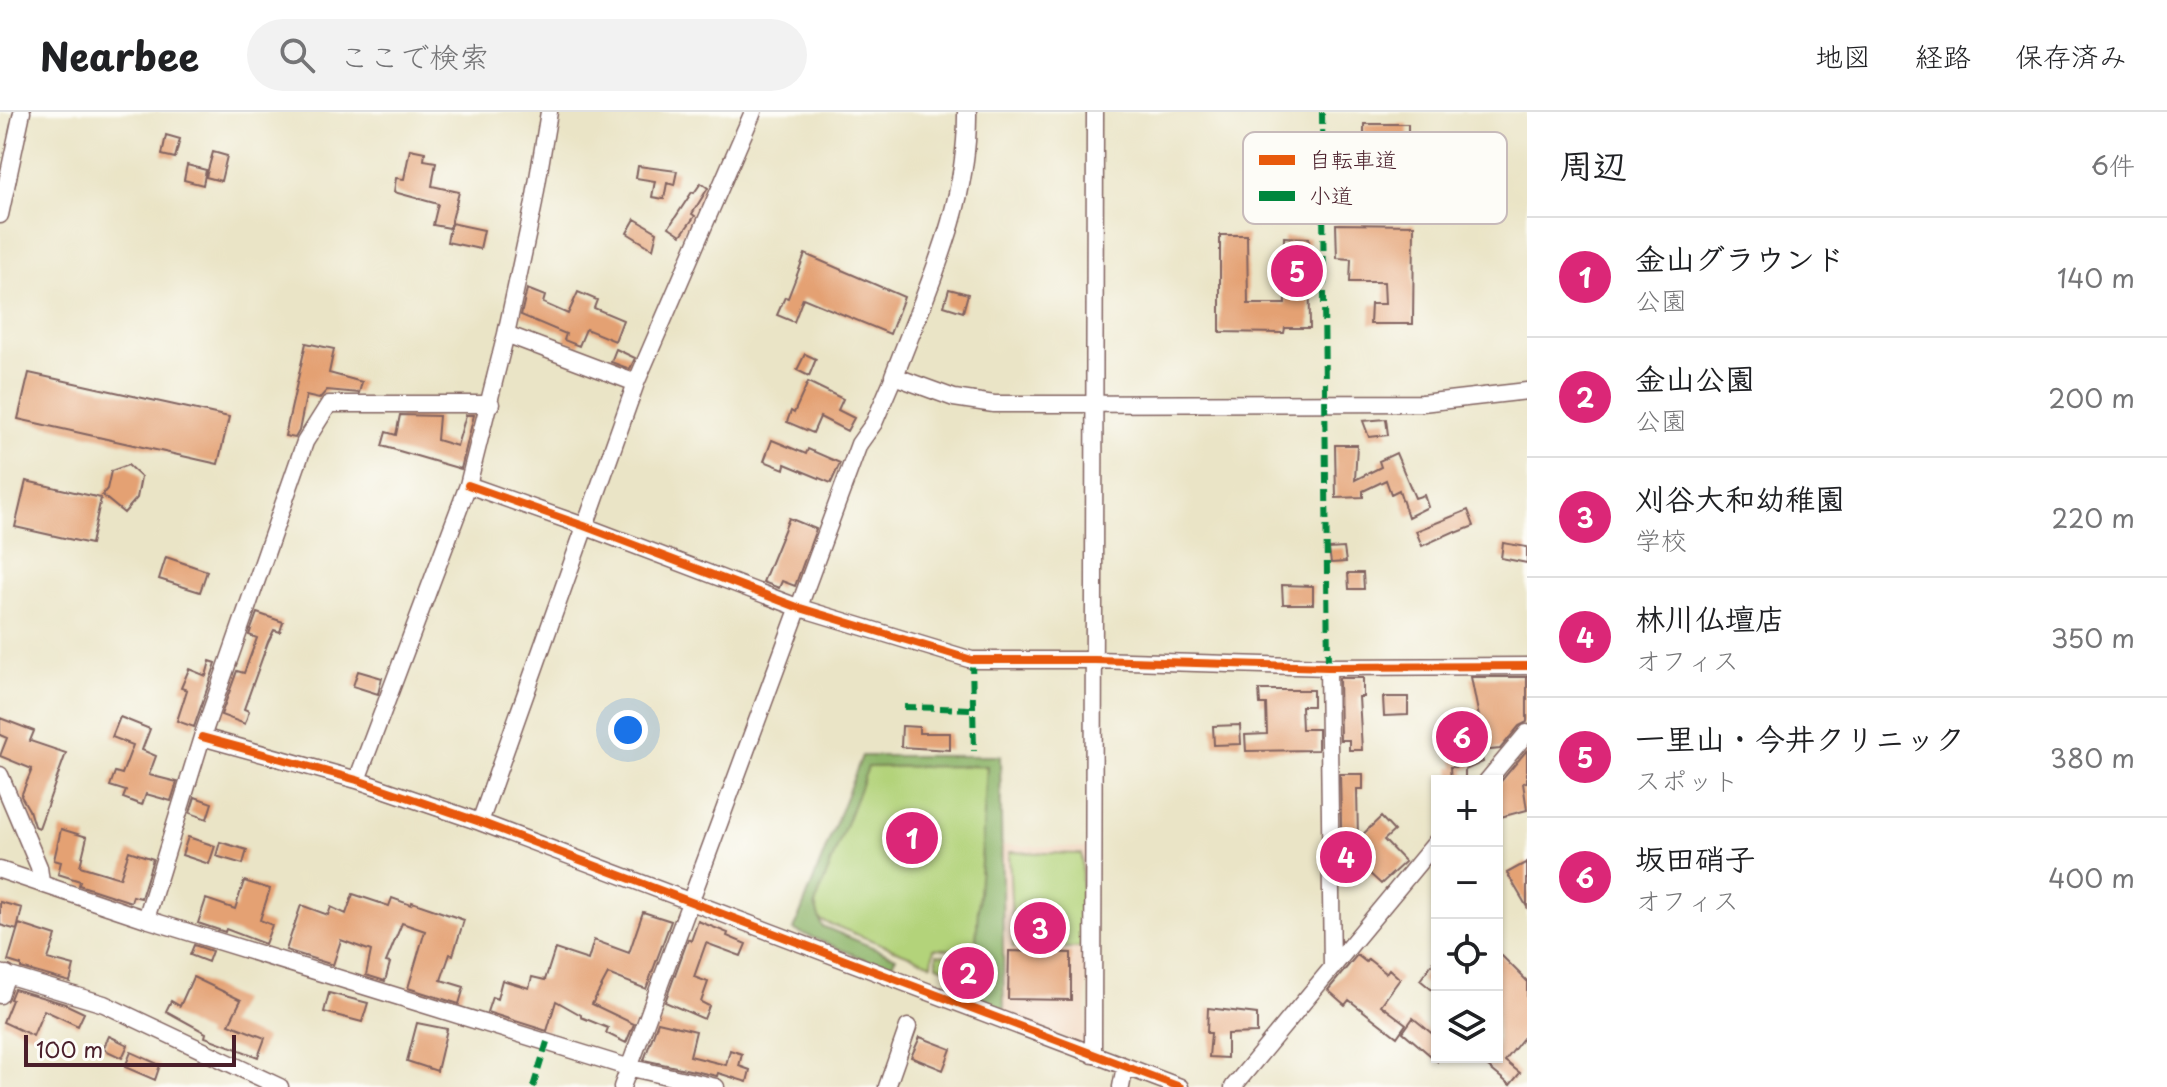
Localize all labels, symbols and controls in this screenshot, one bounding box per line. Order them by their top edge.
search box [247,19,807,91]
text: Nearbee [40,27,199,84]
icon: search [275,33,319,77]
text: ここで検索 [339,33,489,78]
text: 地図 [1815,34,1871,77]
text: 経路 [1915,34,1971,77]
text: 保存済み [2015,34,2127,77]
legend [1243,132,1507,224]
text: 周辺 [1559,138,1627,190]
text: 自転車道 [1309,142,1397,175]
text: 6件 [2091,145,2135,184]
text: 小道 [1309,178,1353,211]
text: 金山グラウンド [1635,235,1845,280]
pin: 5 [1271,241,1323,301]
text: 1 [1579,258,1591,297]
text: 140 m [2057,258,2135,297]
text: 公園 [1635,280,1687,319]
text: 金山公園 [1635,355,1755,400]
text: 2 [1576,378,1594,417]
text: 200 m [2048,378,2135,417]
text: 公園 [1635,400,1687,439]
text: 刈谷大和幼稚園 [1635,475,1845,520]
text: 3 [1576,498,1594,537]
text: 220 m [2051,498,2135,537]
text: 学校 [1635,520,1687,559]
text: 林川仏壇店 [1635,595,1785,640]
text: 4 [1576,618,1594,657]
text: 350 m [2051,618,2135,657]
text: オフィス [1635,640,1739,679]
pin: 6 [1436,707,1488,767]
your location [608,710,648,750]
text: 一里山・今井クリニック [1635,715,1965,760]
text: 5 [1577,738,1593,777]
text: 380 m [2050,738,2135,777]
text: スポット [1635,760,1739,799]
map controls [1431,775,1503,1063]
button: + [1431,775,1503,847]
pin: 1 [886,808,938,868]
pin: 4 [1320,827,1372,887]
text: 坂田硝子 [1635,835,1755,880]
button: − [1431,847,1503,919]
text: 6 [1576,858,1594,897]
text: 400 m [2048,858,2135,897]
text: オフィス [1635,880,1739,919]
pin: 3 [1014,898,1066,958]
button: locate [1431,919,1503,991]
pin: 2 [942,943,994,1003]
button: layers [1431,991,1503,1063]
scale bar [24,1031,236,1067]
text: 100 m [36,1032,103,1065]

